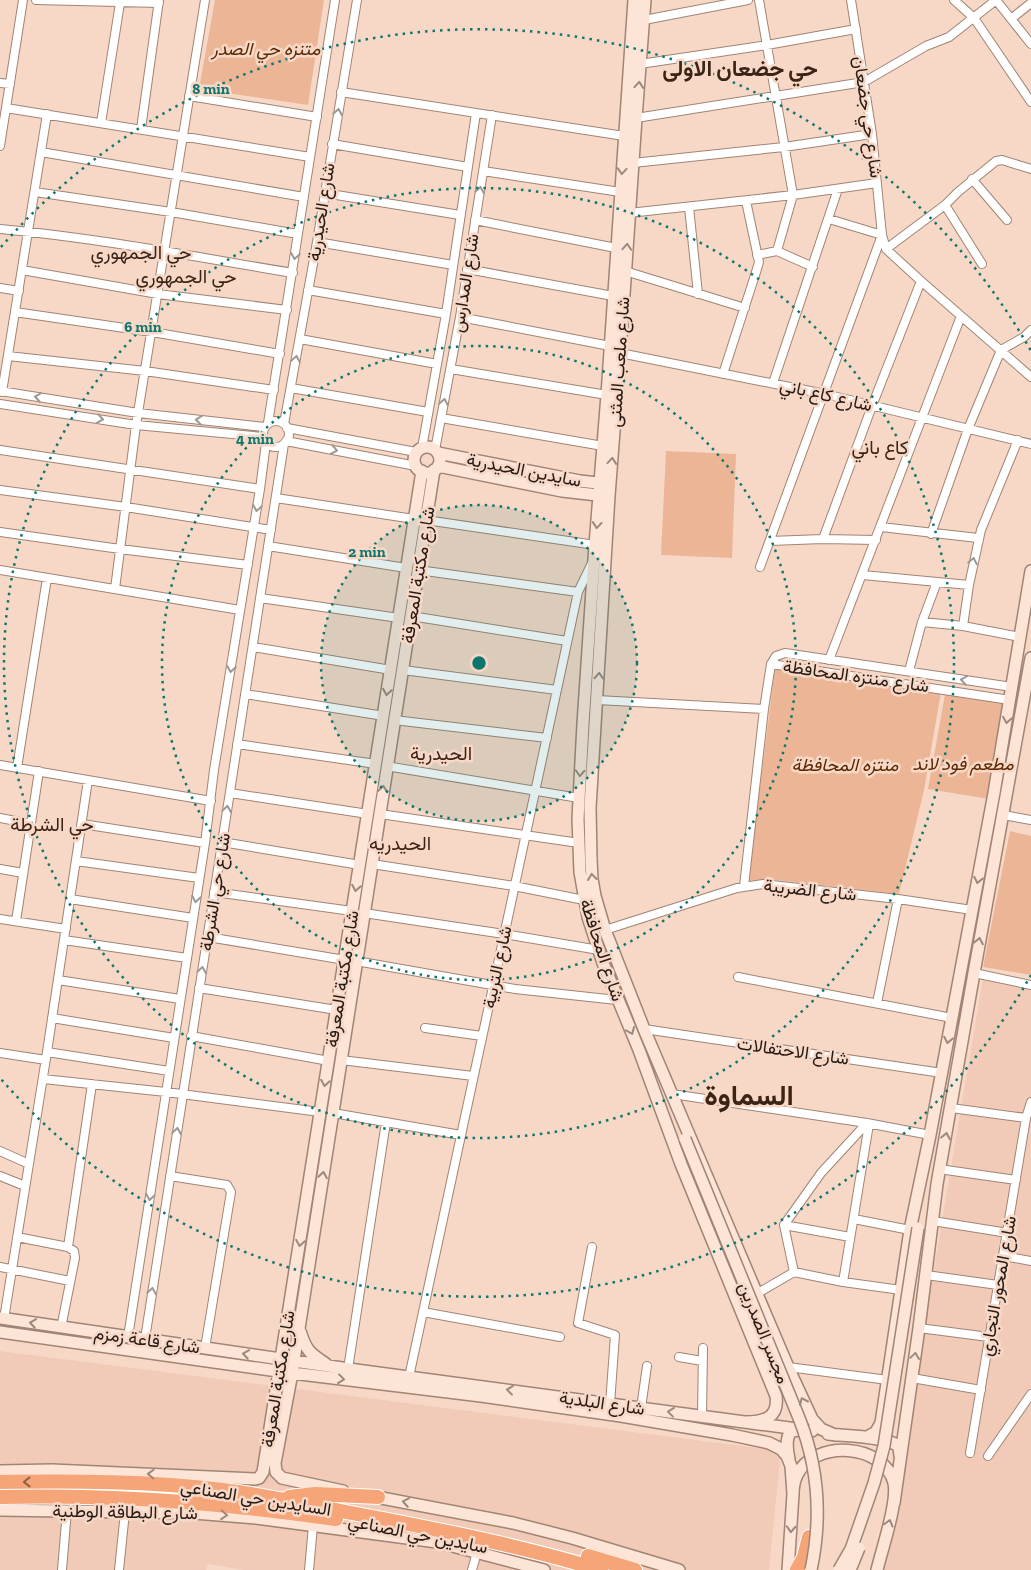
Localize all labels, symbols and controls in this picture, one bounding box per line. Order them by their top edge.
park label: متنزه حي الصدر [211,38,321,64]
district label: حي جضعان الاولى [662,55,818,87]
street label: شارع حي جضعان [845,55,887,180]
text: 8 min [192,80,230,98]
one-way arrow [633,81,644,89]
one-way arrow [332,108,342,116]
street label: شارع الحيدرية [302,161,341,263]
one-way arrow [616,167,627,175]
one-way arrow [474,186,485,194]
street label: شارع المدارس [446,232,485,334]
district label: حي الجمهوري [91,241,191,268]
one-way arrow [621,243,632,251]
one-way arrow [291,251,301,260]
district label: حي الجمهوري [136,265,236,292]
street label: شارع ملعب المثنى [603,296,636,428]
text: 6 min [124,318,162,336]
one-way arrow [291,354,301,363]
street label: شارع كاع باني [777,374,874,420]
one-way arrow [33,393,42,403]
one-way arrow [439,398,449,406]
one-way arrow [96,414,104,424]
one-way arrow [194,415,202,426]
text: 4 min [236,430,274,448]
district label: كاع باني [852,436,908,463]
one-way arrow [330,445,339,455]
street label: سايدين الحيدرية [465,448,583,492]
one-way arrow [606,457,617,465]
one-way arrow [252,504,262,513]
street label: شارع مكتبة المعرفة [396,505,441,645]
one-way arrow [591,521,602,529]
text: 2 min [348,543,386,561]
one-way arrow [968,557,978,565]
centre of rings [470,654,488,672]
street label: شارع منتزه المحافظة [781,655,930,698]
one-way arrow [227,664,237,673]
one-way arrow [593,672,604,680]
one-way arrow [959,675,968,685]
one-way arrow [383,688,393,697]
one-way arrow [1002,716,1012,724]
district label: الحيدرية [410,742,472,765]
park label: مطعم فود لاند [912,753,1014,776]
park label: منتزه المحافظة [792,754,899,776]
one-way arrow [575,769,586,777]
one-way arrow [378,785,388,794]
one-way arrow [222,805,232,814]
district label: حي الشرطة [10,813,94,840]
street label: شارع حي الشرطة [195,831,239,953]
district label: الحيدريه [369,832,431,855]
one-way arrow [587,872,598,880]
street label: شارع الضريبة [762,874,858,907]
one-way arrow [973,875,983,884]
one-way arrow [352,883,362,892]
one-way arrow [191,895,202,903]
street label: شارع المحافظة [574,896,629,1004]
street label: شارع مكتبة المعرفة [320,909,365,1049]
street label: شارع التربية [478,924,517,1010]
one-way arrow [974,937,984,946]
one-way arrow [197,966,207,974]
one-way arrow [624,1026,635,1035]
street label: شارع الاحتفالات [735,1032,850,1071]
one-way arrow [944,1035,954,1044]
one-way arrow [320,1079,331,1087]
district label: السماوة [704,1079,794,1113]
one-way arrow [172,1126,182,1135]
one-way arrow [940,1131,950,1140]
one-way arrow [318,1170,328,1179]
one-way arrow [145,1193,155,1202]
street label: شارع المحور التجاري [975,1214,1025,1359]
one-way arrow [295,1239,305,1247]
street label: مجسر الصدرين [734,1279,794,1387]
one-way arrow [147,1287,157,1296]
street label: شارع مكتبة المعرفة [256,1309,301,1449]
one-way arrow [28,1319,37,1329]
street label: شارع قاعة زمزم [93,1322,201,1359]
one-way arrow [241,1349,250,1359]
one-way arrow [910,1352,920,1360]
one-way arrow [337,1373,345,1384]
one-way arrow [506,1386,515,1396]
street label: شارع البلدية [558,1386,646,1421]
one-way arrow [799,1397,810,1406]
one-way arrow [667,1407,675,1418]
one-way arrow [147,1468,155,1479]
street label: السايدين حي الصناعي [178,1475,333,1525]
one-way arrow [23,1477,30,1487]
one-way arrow [401,1498,410,1508]
street label: شارع البطاقة الوطنية [52,1500,198,1525]
one-way arrow [220,1509,228,1520]
street label: سايدين حي الصناعي [345,1510,490,1562]
one-way arrow [883,1519,893,1527]
one-way arrow [785,1525,796,1533]

